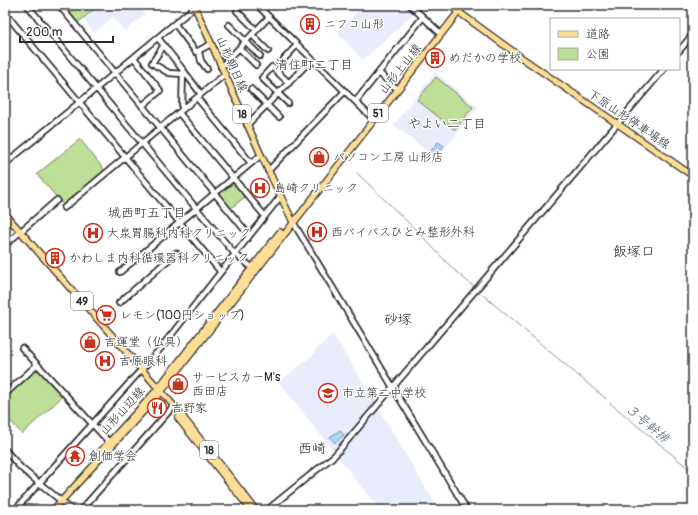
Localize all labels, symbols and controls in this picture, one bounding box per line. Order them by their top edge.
building icon: ニフコ山形 [299,13,321,35]
place label: ニフコ山形 [324,17,384,32]
scale bar [20,18,113,44]
legend [550,18,680,70]
text: 200 m [26,25,63,40]
text: 道路 [586,27,610,42]
street label: 山形朝日線 [212,34,251,95]
street label: 山形上山線 [376,41,425,98]
building icon: めだかの学校 [424,47,446,69]
text: 公園 [586,47,610,62]
place label: めだかの学校 [449,51,521,66]
district label: 清住町二丁目 [275,57,353,73]
street label: 下原山形停車場線 [585,86,673,152]
road number: 51 [368,104,388,122]
road number: 18 [233,105,251,123]
district label: やよい二丁目 [408,116,486,132]
shop icon: パソコン工房 山形店 [308,146,330,168]
place label: パソコン工房 山形店 [333,150,444,165]
hospital icon: 島崎クリニック [249,177,271,199]
place label: 島崎クリニック [274,181,358,196]
district label: 城西町五丁目 [108,205,186,221]
hospital icon: 西バイパスひとみ整形外科 [306,221,328,243]
hospital icon: 大泉胃腸科内科クリニック [82,222,104,244]
place label: 西バイパスひとみ整形外科 [331,225,475,240]
place label: 大泉胃腸科内科クリニック [107,226,251,241]
district label: 飯塚口 [613,243,655,260]
building icon: かわしま内科循環器科クリニック [44,247,66,269]
place label: かわしま内科循環器科クリニック [69,251,249,266]
road number: 49 [71,292,93,310]
supermarket icon: レモン(100円ショップ) [95,304,117,326]
place label: レモン(100円ショップ) [120,308,245,323]
district label: 砂塚 [384,311,412,328]
shop icon: 吉運堂（仏具） [79,331,101,353]
place label: 吉運堂（仏具） [104,335,188,350]
hospital icon: 吉原眼科 [94,350,116,372]
place label: 吉原眼科 [119,354,167,369]
place label: サービスカーM's 西田店 [192,370,281,399]
shop icon: サービスカーM's 西田店 [167,373,189,395]
school or university icon: 市立第二中学校 [317,382,339,404]
street label: 山形山辺線 [97,384,148,439]
place label: 市立第二中学校 [342,386,426,401]
restaurant icon: 吉野家 [146,397,168,419]
place label: 吉野家 [171,401,207,416]
water label: ３号幹排 [622,401,673,447]
district label: 西崎 [298,440,326,457]
road number: 18 [200,441,218,459]
temple icon: 創価学会 [64,445,86,467]
place label: 創価学会 [89,449,137,464]

